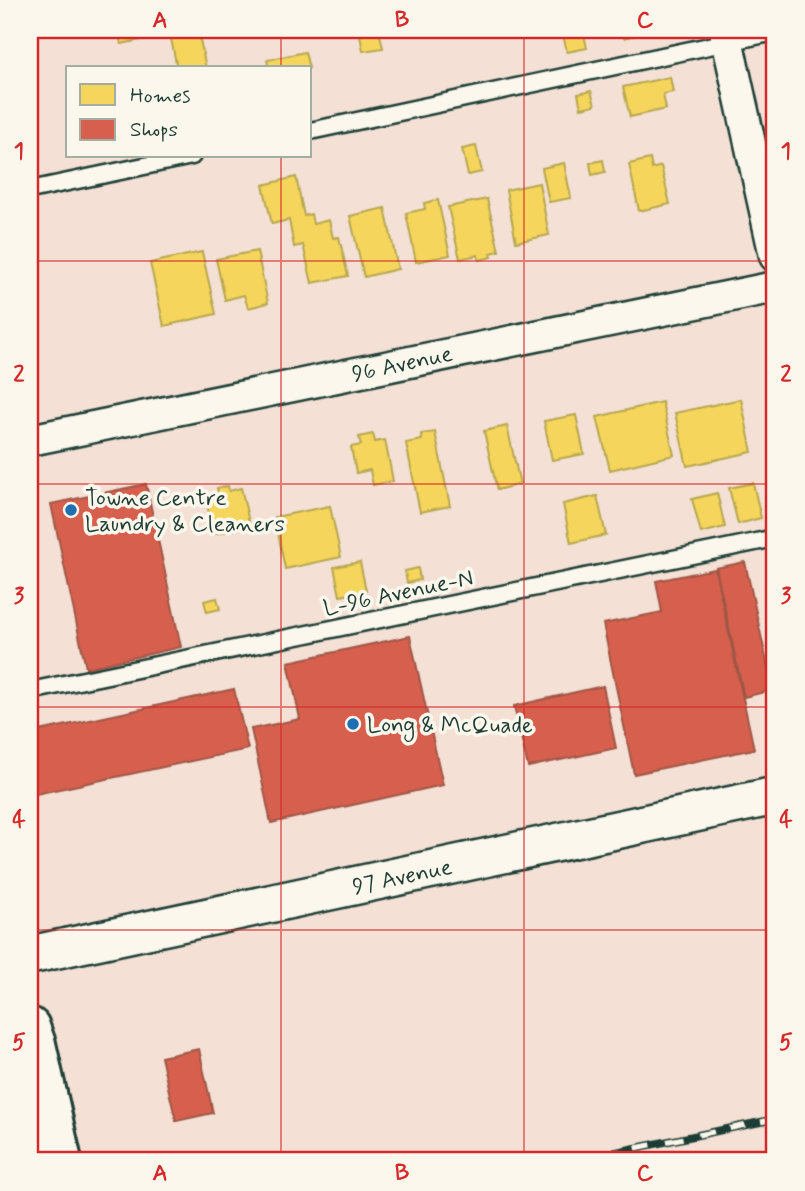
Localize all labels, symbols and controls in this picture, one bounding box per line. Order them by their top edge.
text: A [152,6,168,36]
text: B [395,6,410,36]
text: C [637,6,654,36]
legend [66,66,312,158]
text: Homes [130,82,190,110]
text: Shops [130,116,178,144]
text: 1 [14,137,24,167]
text: 1 [781,137,791,167]
street label: 96 Avenue [349,340,456,390]
text: 2 [13,360,25,390]
text: 2 [780,360,792,390]
place label: Towne Centre Laundry & Cleaners [85,484,285,540]
marker: Towne Centre Laundry & Cleaners [63,502,79,518]
street label: L-96 Avenue-N [321,563,476,624]
text: 3 [14,582,25,612]
text: 3 [781,582,792,612]
place label: Long & McQuade [367,711,533,743]
marker: Long & McQuade [345,716,361,732]
text: 4 [12,805,26,835]
text: 4 [779,805,793,835]
street label: 97 Avenue [350,853,455,903]
text: 5 [12,1028,26,1058]
text: 5 [779,1028,793,1058]
text: A [152,1159,168,1189]
text: B [395,1159,410,1189]
text: C [637,1159,654,1189]

